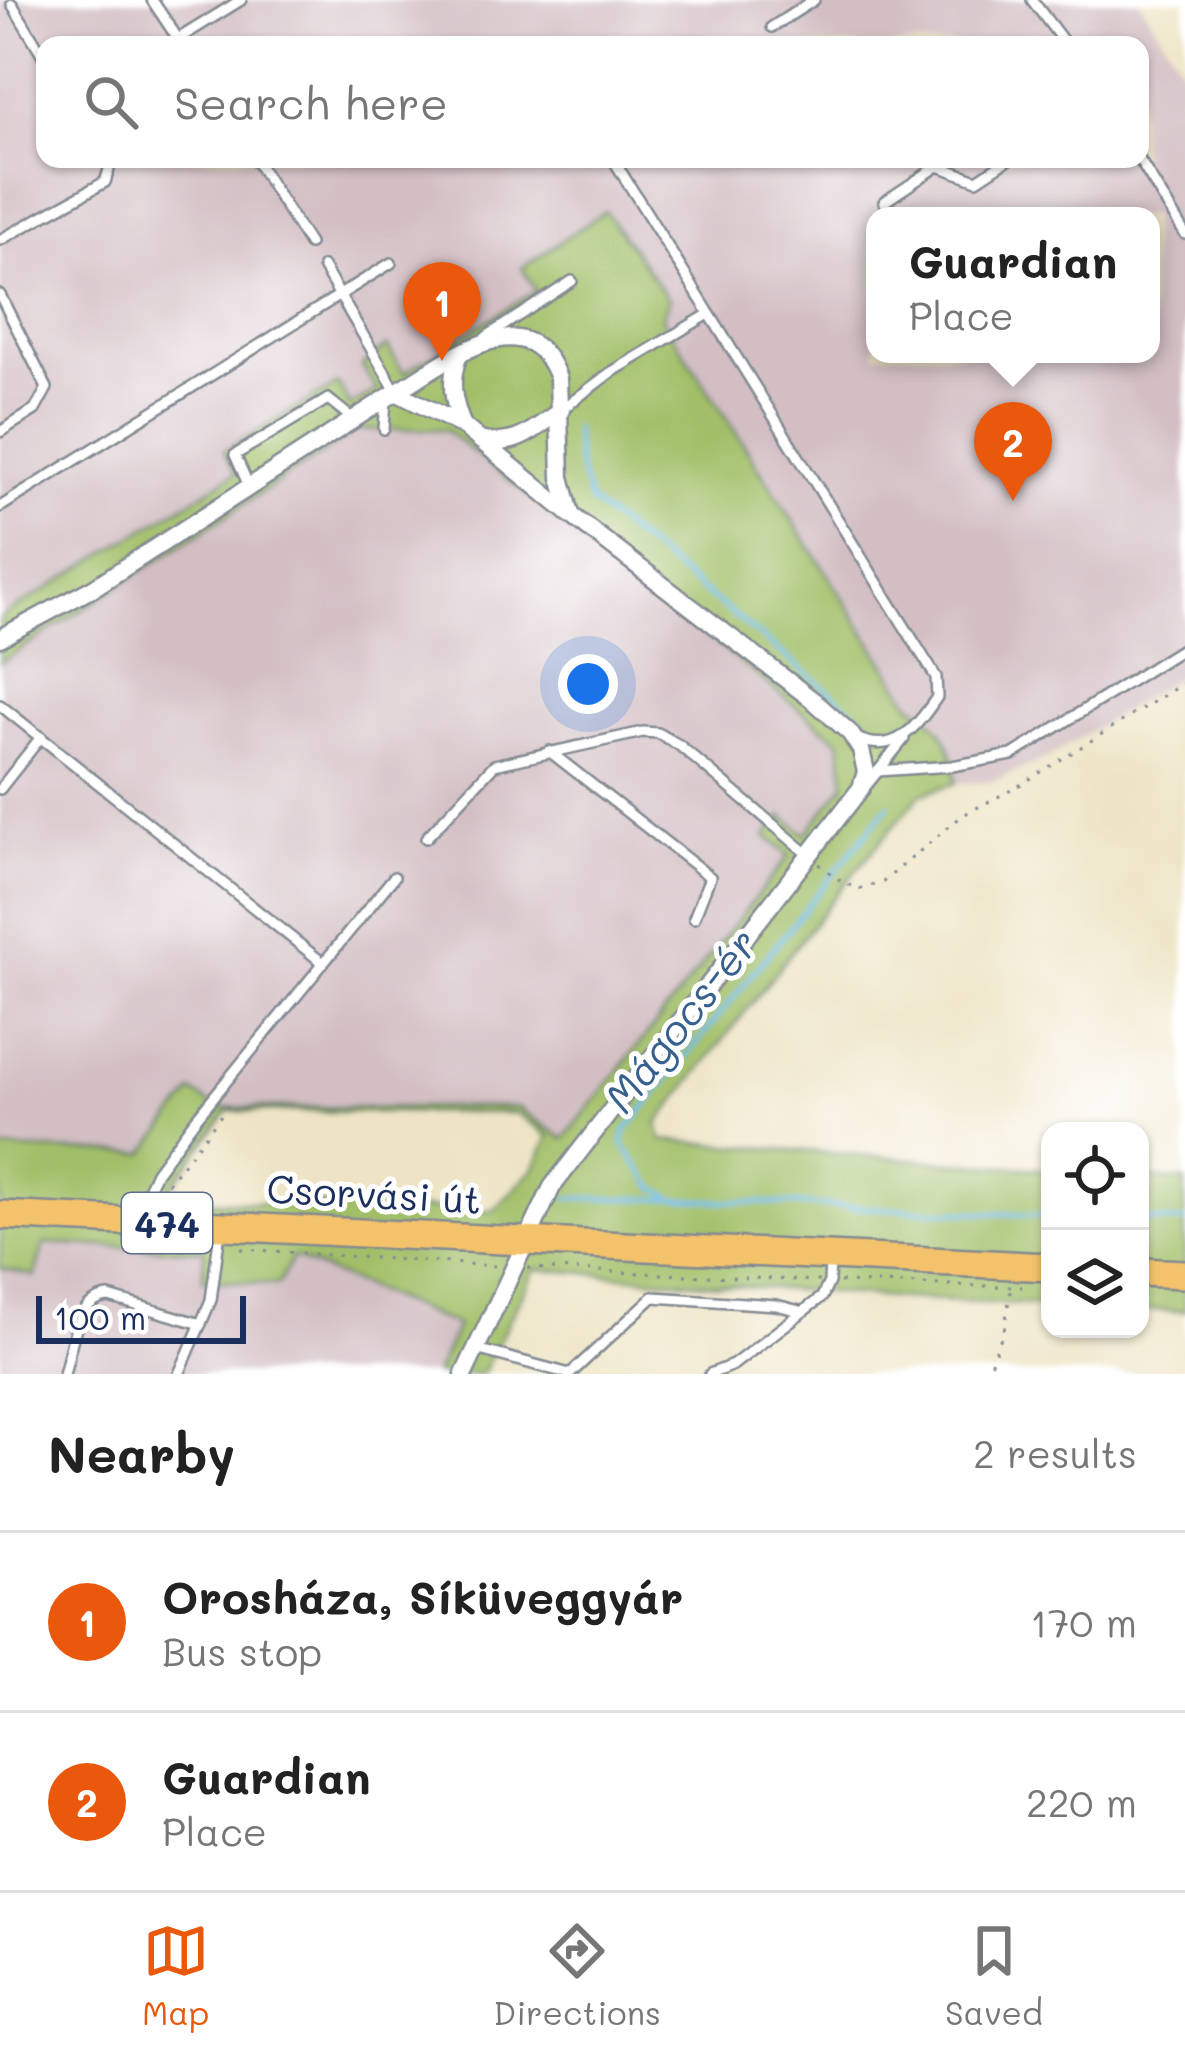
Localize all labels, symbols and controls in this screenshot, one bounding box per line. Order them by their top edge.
search box [36,36,1149,168]
icon: search [78,69,144,135]
text: Search here [174,73,448,131]
popup [866,207,1160,363]
text: Guardian [909,231,1117,289]
pin: 1 [403,262,481,361]
text: Place [909,289,1014,340]
pin: 2 [974,402,1052,501]
your location [558,654,618,714]
water label: Mágocs-ér [591,917,769,1123]
map controls [1041,1122,1149,1338]
button: locate [1041,1122,1149,1230]
street label: Csorvási út [265,1162,483,1224]
road number: 474 [122,1193,212,1253]
button: layers [1041,1230,1149,1338]
scale bar [36,1290,246,1343]
text: 100 m [54,1295,146,1338]
text: Nearby [48,1419,235,1486]
text: 2 results [973,1427,1137,1478]
text: Orosháza, Síküveggyár [162,1567,683,1625]
text: 1 [78,1596,96,1647]
text: 170 m [1030,1596,1137,1647]
text: Bus stop [162,1625,322,1676]
text: Guardian [162,1747,371,1805]
text: 2 [76,1776,98,1827]
text: 220 m [1026,1776,1137,1827]
text: Place [162,1805,267,1856]
tab: Map [142,1918,209,2033]
tab: Directions [493,1918,661,2033]
tab: Saved [945,1918,1043,2033]

